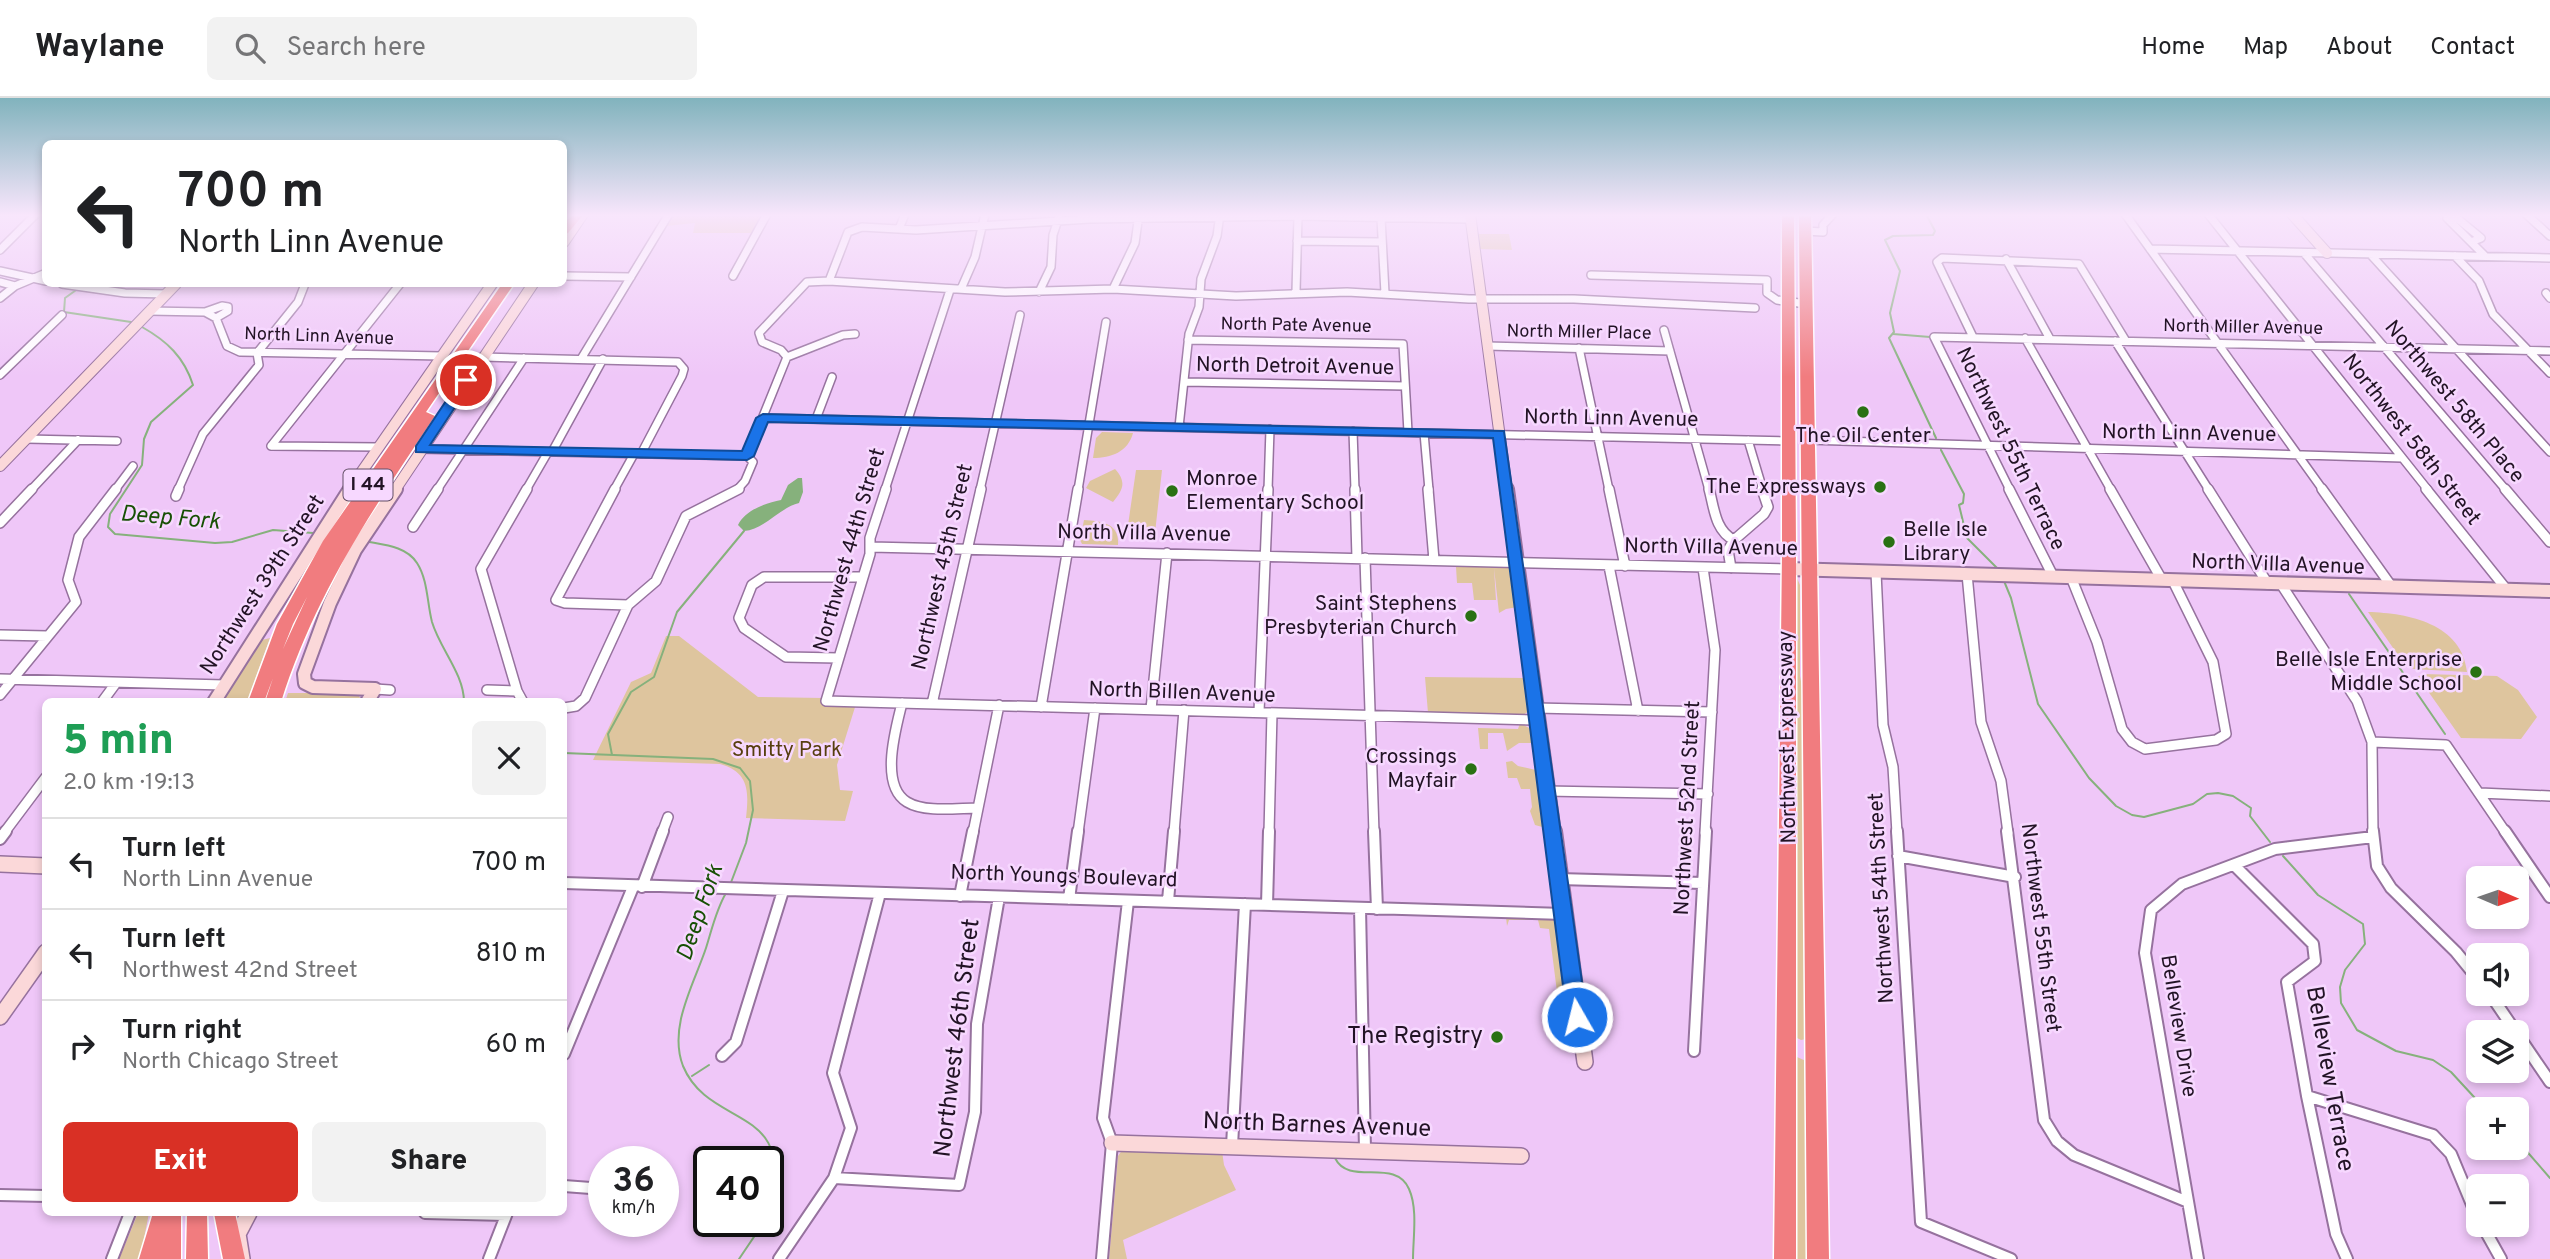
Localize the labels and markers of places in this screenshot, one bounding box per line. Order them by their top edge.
pin [436,350,496,410]
marker: The Oil Center [1855,404,1871,420]
place label: The Oil Center [1795,423,1931,450]
place label: Monroe Elementary School [1186,466,1364,517]
place label: The Expressways [1705,474,1866,501]
marker: The Expressways [1872,479,1888,495]
marker: Monroe Elementary School [1164,483,1180,499]
place label: Belle Isle Library [1903,517,1988,568]
marker: Belle Isle Library [1881,534,1897,550]
place label: Saint Stephens Presbyterian Church [1264,591,1457,642]
marker: Saint Stephens Presbyterian Church [1463,608,1479,624]
place label: Belle Isle Enterprise Middle School [2275,647,2462,698]
marker: Belle Isle Enterprise Middle School [2468,664,2484,680]
place label: Crossings Mayfair [1365,744,1457,795]
marker: Crossings Mayfair [1463,761,1479,777]
place label: The Registry [1347,1022,1483,1052]
marker: The Registry [1489,1029,1505,1045]

